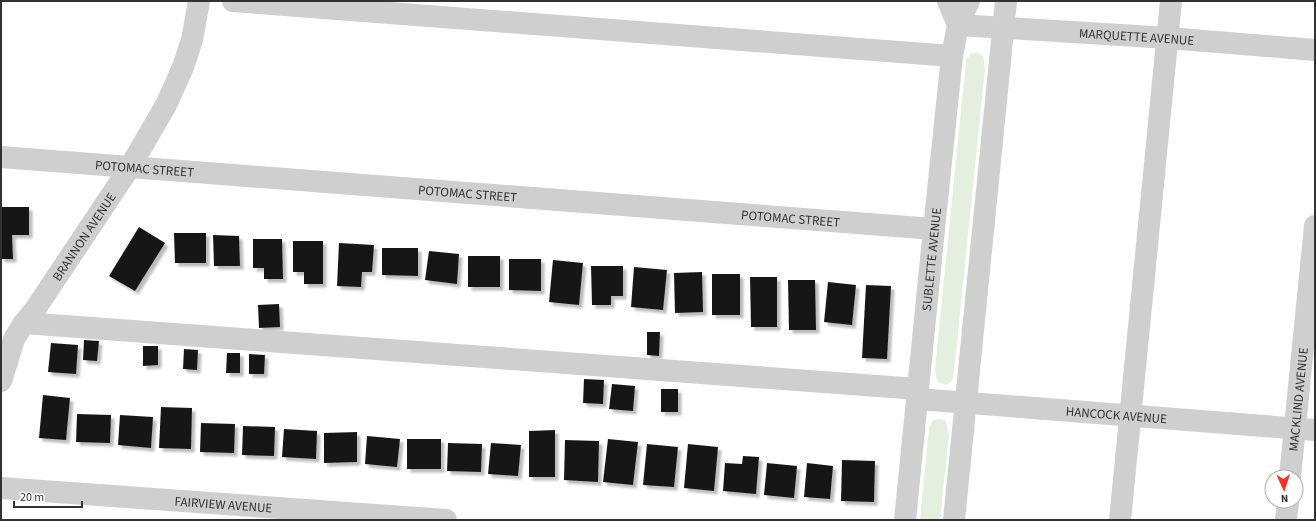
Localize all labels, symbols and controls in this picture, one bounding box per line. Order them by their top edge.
street label: MARQUETTE AVENUE [1078,25,1195,50]
street label: POTOMAC STREET [94,156,195,182]
street label: POTOMAC STREET [417,181,518,207]
street label: BRANNON AVENUE [49,189,121,285]
street label: POTOMAC STREET [740,206,841,232]
street label: SUBLETTE AVENUE [918,207,946,312]
street label: MACKLIND AVENUE [1285,347,1313,452]
street label: HANCOCK AVENUE [1065,403,1168,428]
north arrow [1264,469,1304,509]
scale bar [14,483,82,509]
text: 20 m [20,489,44,506]
text: N [1280,491,1289,506]
street label: FAIRVIEW AVENUE [174,493,273,517]

